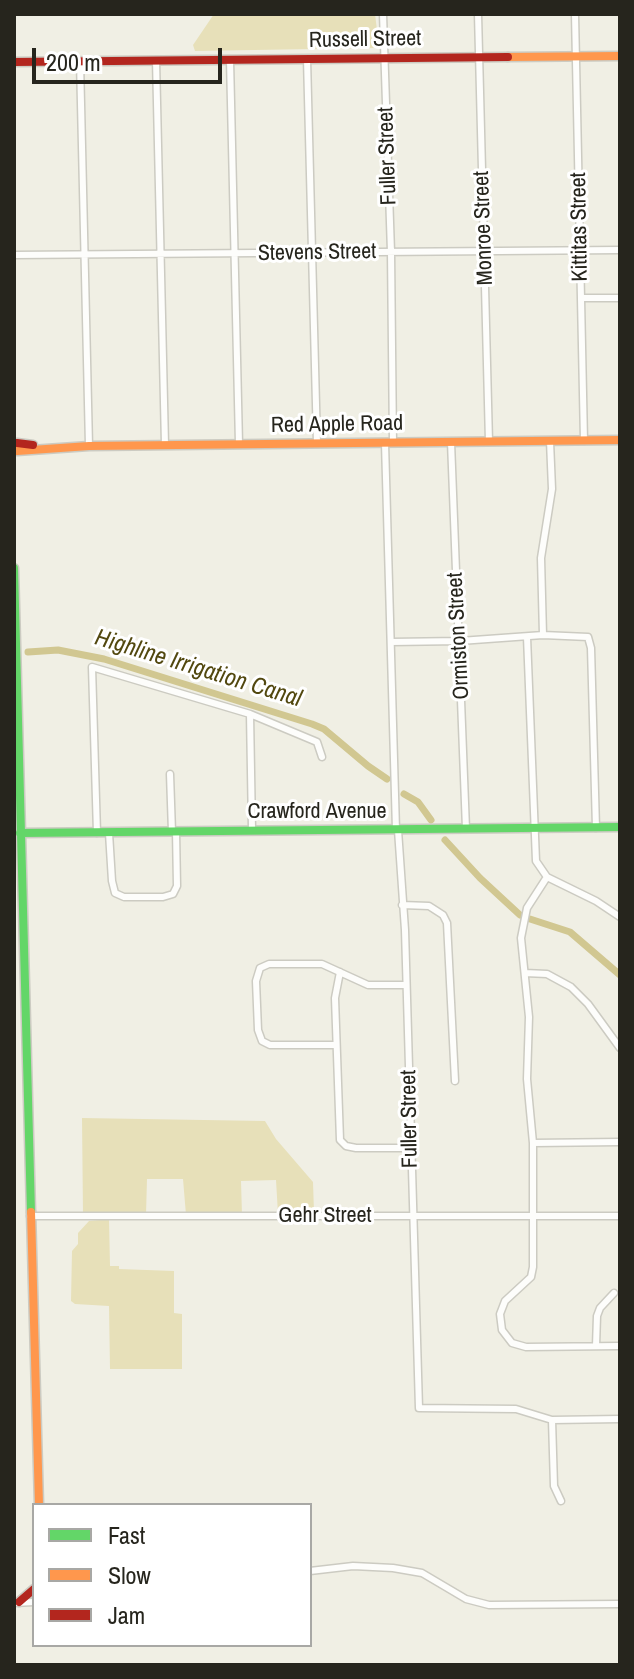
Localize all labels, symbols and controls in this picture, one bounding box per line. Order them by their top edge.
street label: Russell Street [309,26,421,54]
scale bar [36,32,226,82]
text: 200 m [46,46,101,78]
street label: Fuller Street [373,106,403,206]
street label: Monroe Street [469,170,499,286]
street label: Kittitas Street [566,172,594,282]
street label: Stevens Street [258,239,376,267]
street label: Red Apple Road [271,411,403,439]
street label: Ormiston Street [442,572,476,700]
water label: Highline Irrigation Canal [91,624,305,714]
street label: Crawford Avenue [247,799,387,825]
street label: Fuller Street [396,1070,424,1168]
street label: Gehr Street [278,1203,372,1229]
legend [32,1503,312,1647]
text: Fast [108,1519,145,1551]
text: Slow [108,1559,151,1591]
text: Jam [108,1599,145,1631]

